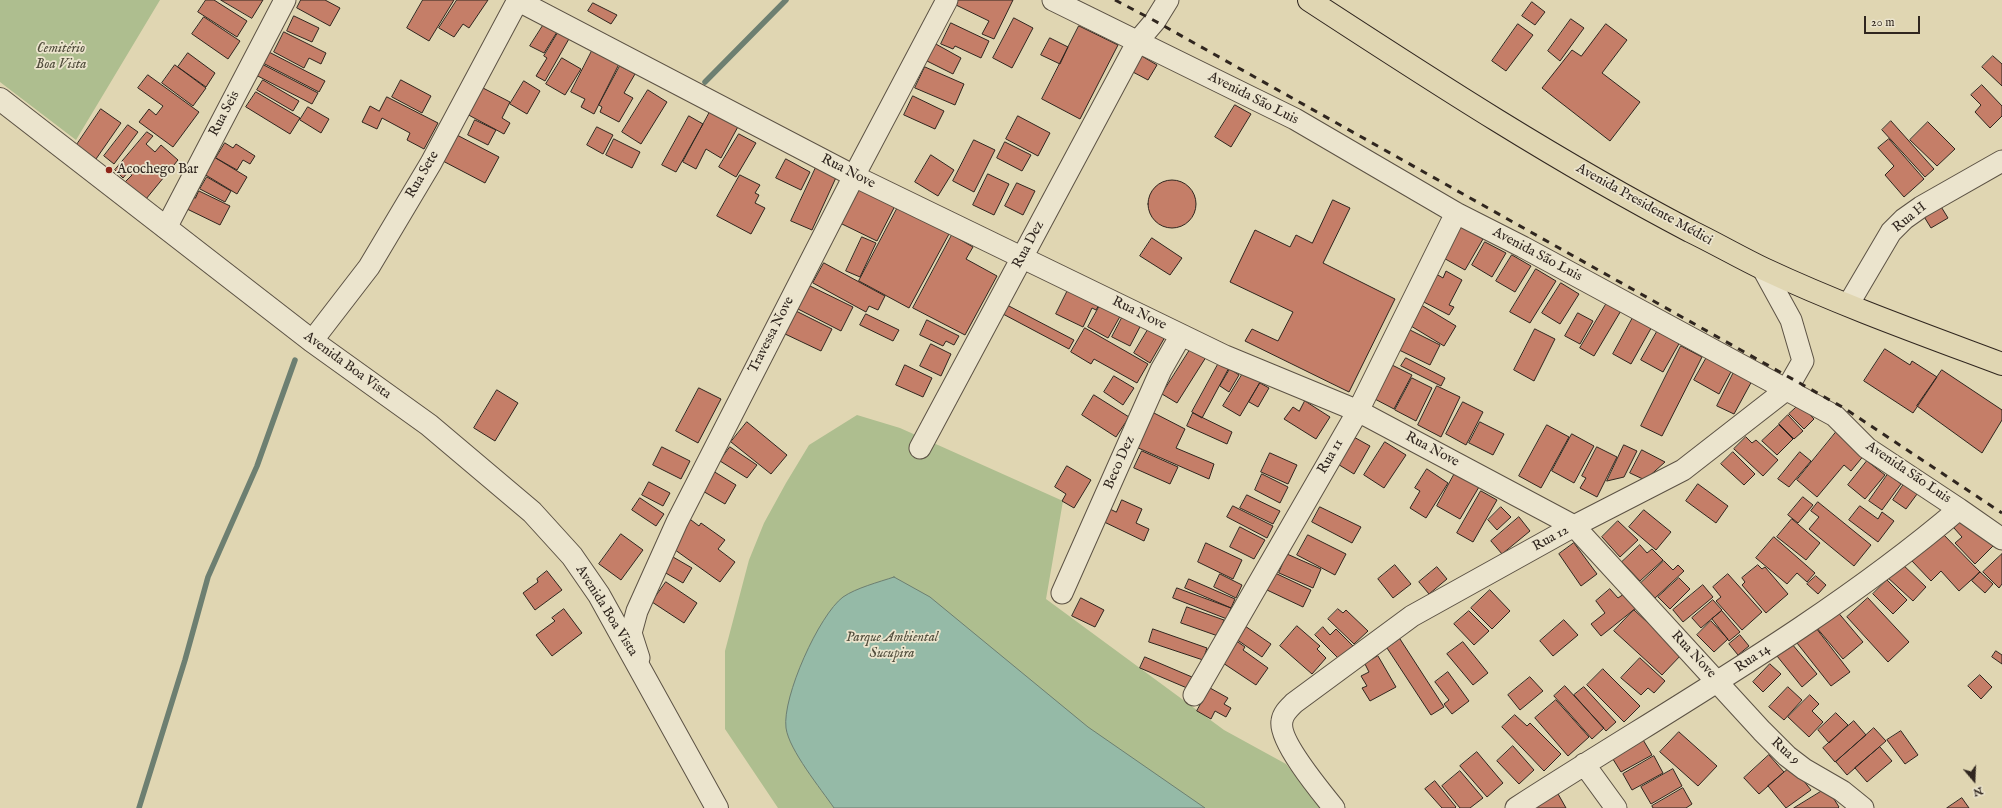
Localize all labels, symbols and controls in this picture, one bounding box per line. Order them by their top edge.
scale bar [1866,8,1922,34]
text: 20 m [1871,15,1894,30]
park label: Cemitério Boa Vista [36,41,86,74]
street label: Avenida São Luis [1205,69,1301,129]
street label: Rua Seis [206,88,244,140]
street label: Rua Sete [403,148,443,202]
street label: Rua Nove [818,151,878,193]
street label: Avenida Presidente Médici [1573,160,1715,250]
place label: Acochego Bar [117,162,198,178]
marker: Acochego Bar [104,165,114,175]
street label: Rua H [1890,199,1930,237]
street label: Rua Dez [1010,219,1048,271]
street label: Avenida São Luis [1489,224,1585,286]
street label: Travessa Nove [746,294,798,376]
street label: Rua Nove [1109,294,1169,334]
street label: Avenida Boa Vista [300,329,394,403]
street label: Rua Nove [1402,429,1462,471]
street label: Beco Dez [1101,434,1139,492]
street label: Rua 11 [1314,437,1348,477]
street label: Avenida São Luis [1862,438,1954,508]
street label: Rua 12 [1530,522,1572,556]
street label: Avenida Boa Vista [571,562,641,660]
street label: Rua Nove [1667,628,1719,682]
park label: Parque Ambiental Sucupira [846,630,938,662]
street label: Rua 14 [1732,641,1774,677]
street label: Rua 9 [1767,735,1803,769]
north arrow [1954,760,1994,800]
text: N [1971,783,1985,800]

